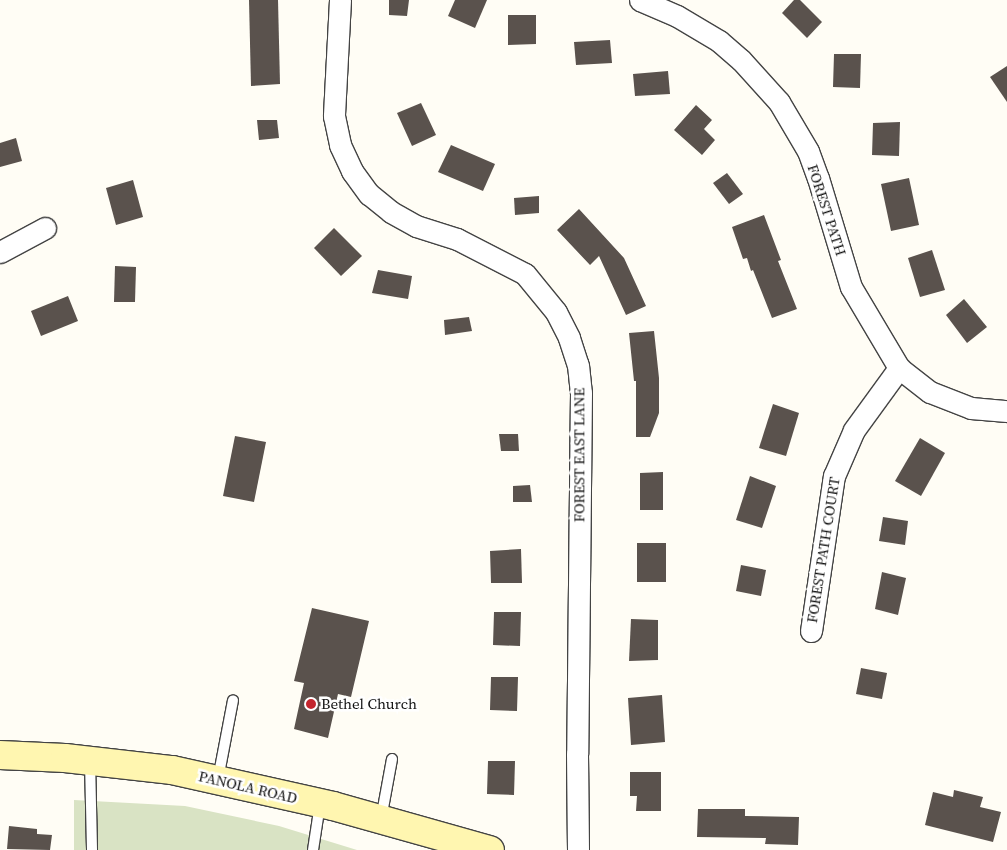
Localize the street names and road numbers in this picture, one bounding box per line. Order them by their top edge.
street label: FOREST PATH [804,162,850,258]
street label: FOREST EAST LANE [570,387,588,523]
street label: FOREST PATH COURT [803,476,843,624]
street label: PANOLA ROAD [197,767,299,807]

